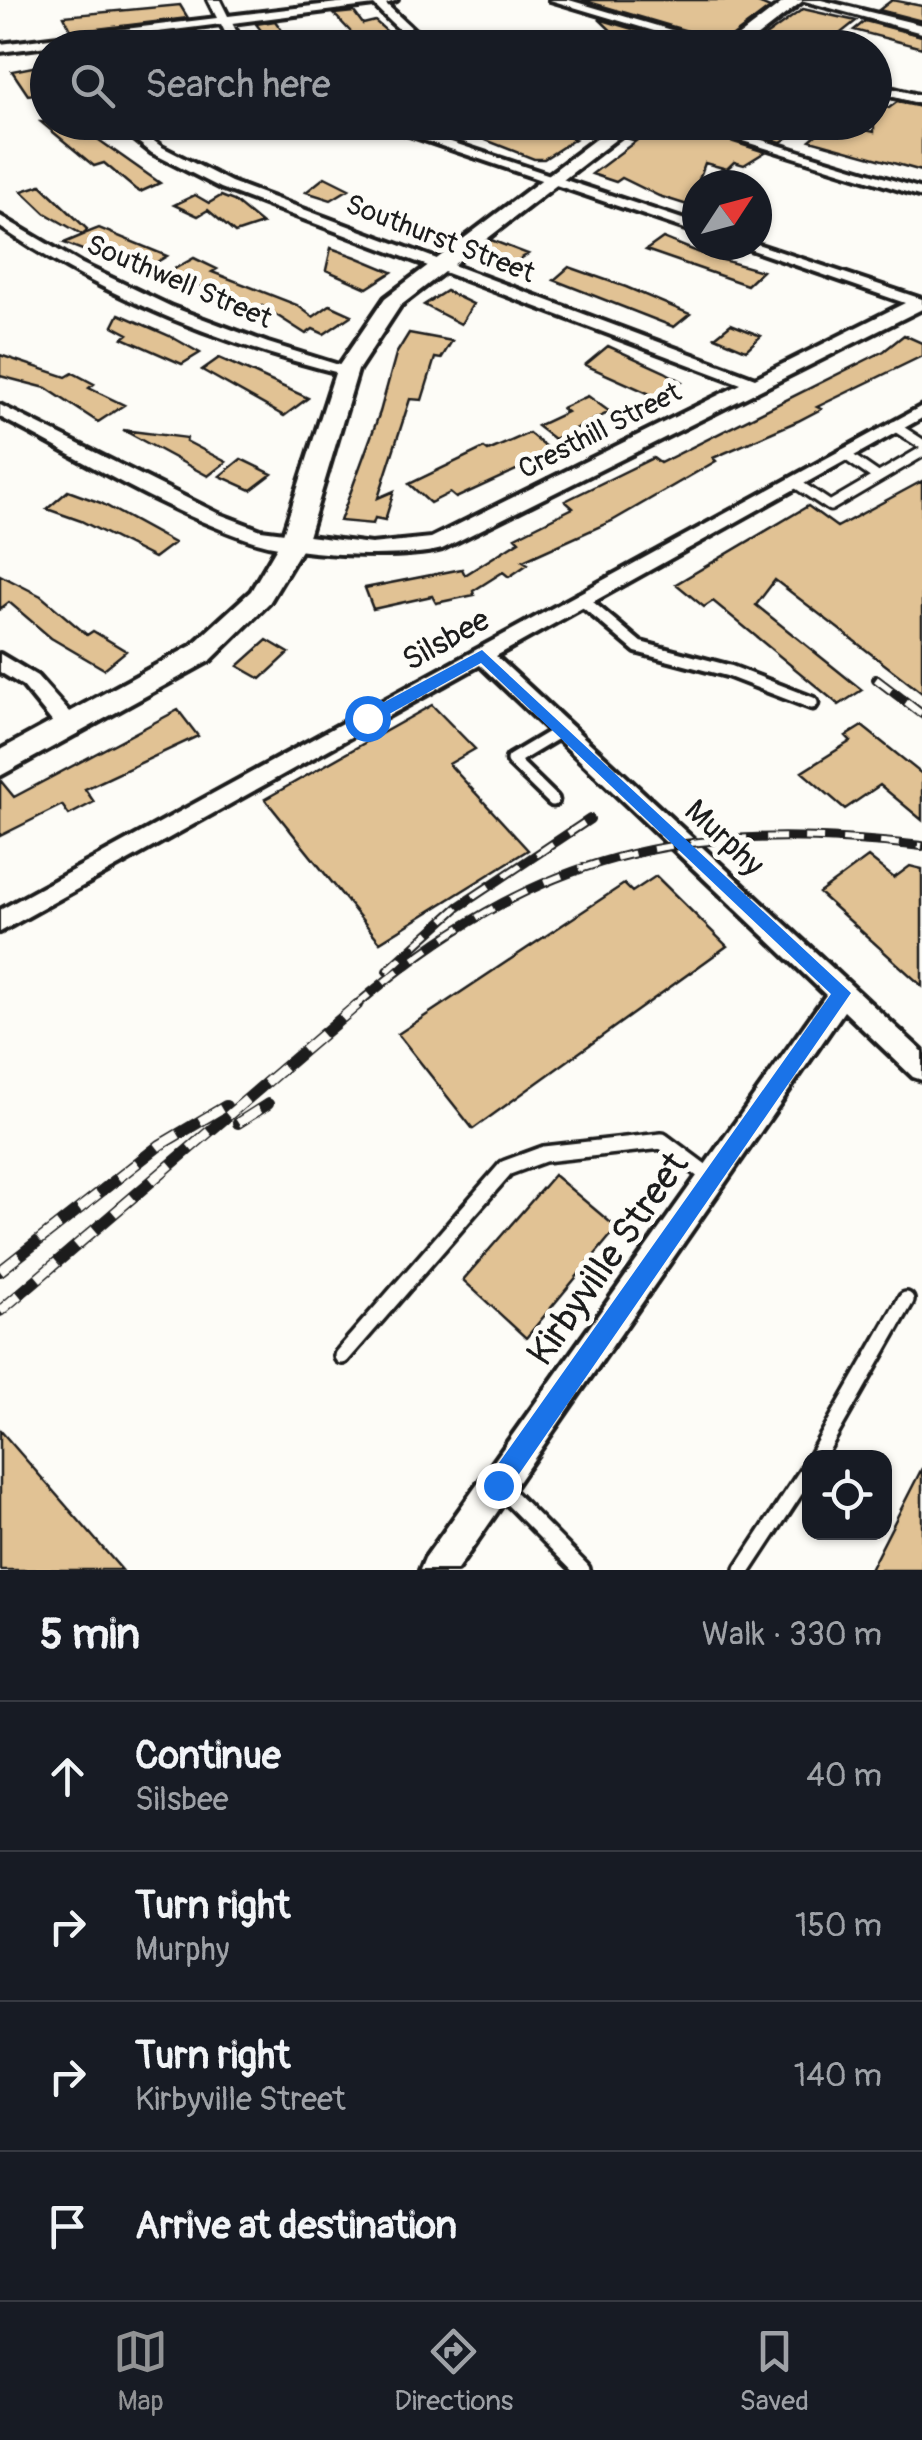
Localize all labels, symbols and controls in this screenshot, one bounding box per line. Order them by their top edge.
search box [30,30,892,140]
icon: search [65,58,120,113]
text: Search here [145,61,331,109]
north arrow [682,170,772,260]
street label: Southurst Street [340,187,540,291]
street label: Southwell Street [81,227,278,337]
street label: Cresthill Street [513,375,688,487]
street label: Silsbee [395,600,497,680]
route start [345,696,391,742]
street label: Murphy [676,791,772,885]
street label: Kirbyville Street [517,1142,700,1375]
map controls [802,1450,892,1540]
button: locate [802,1450,892,1540]
route end [476,1463,522,1509]
text: 5 min [40,1609,140,1661]
text: Walk · 330 m [702,1615,882,1655]
text: Continue [135,1732,281,1780]
icon: ahead [40,1749,95,1804]
text: 40 m [806,1756,882,1796]
text: Silsbee [135,1780,229,1820]
text: Turn right [135,1882,290,1930]
icon: right [40,1899,95,1954]
text: 150 m [795,1906,882,1946]
text: Murphy [135,1930,229,1970]
text: Turn right [135,2032,290,2080]
icon: right [40,2049,95,2104]
text: 140 m [794,2056,882,2096]
text: Kirbyville Street [135,2080,346,2120]
icon: arrive [40,2199,95,2254]
text: Arrive at destination [135,2202,457,2250]
tab: Map [113,2324,168,2419]
tab: Directions [394,2324,513,2419]
tab: Saved [739,2324,809,2419]

